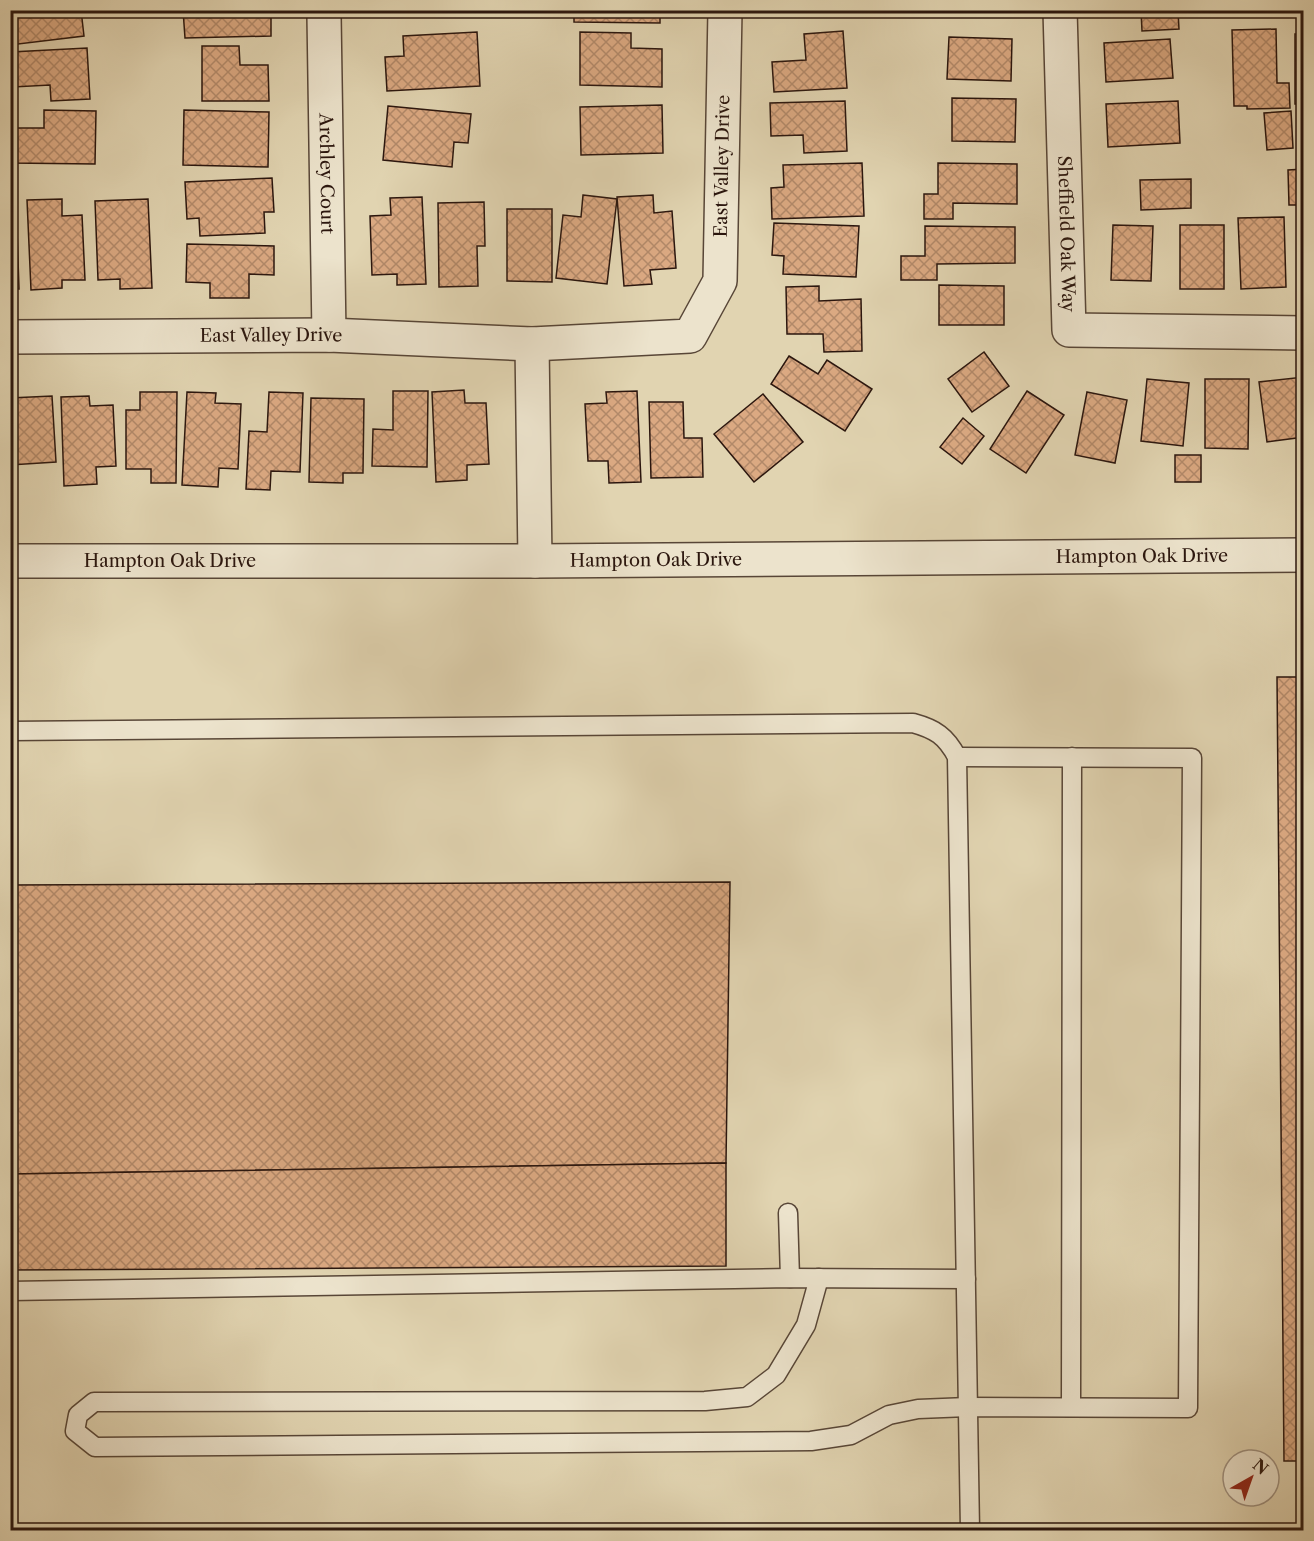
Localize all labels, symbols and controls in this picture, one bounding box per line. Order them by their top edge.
street label: East Valley Drive [710,95,734,238]
street label: Archley Court [315,112,338,235]
street label: Sheffield Oak Way [1053,155,1080,313]
street label: East Valley Drive [200,324,343,347]
street label: Hampton Oak Drive [1056,545,1228,568]
street label: Hampton Oak Drive [570,548,742,572]
street label: Hampton Oak Drive [84,550,256,572]
north arrow [1221,1448,1281,1508]
text: N [1249,1454,1272,1479]

